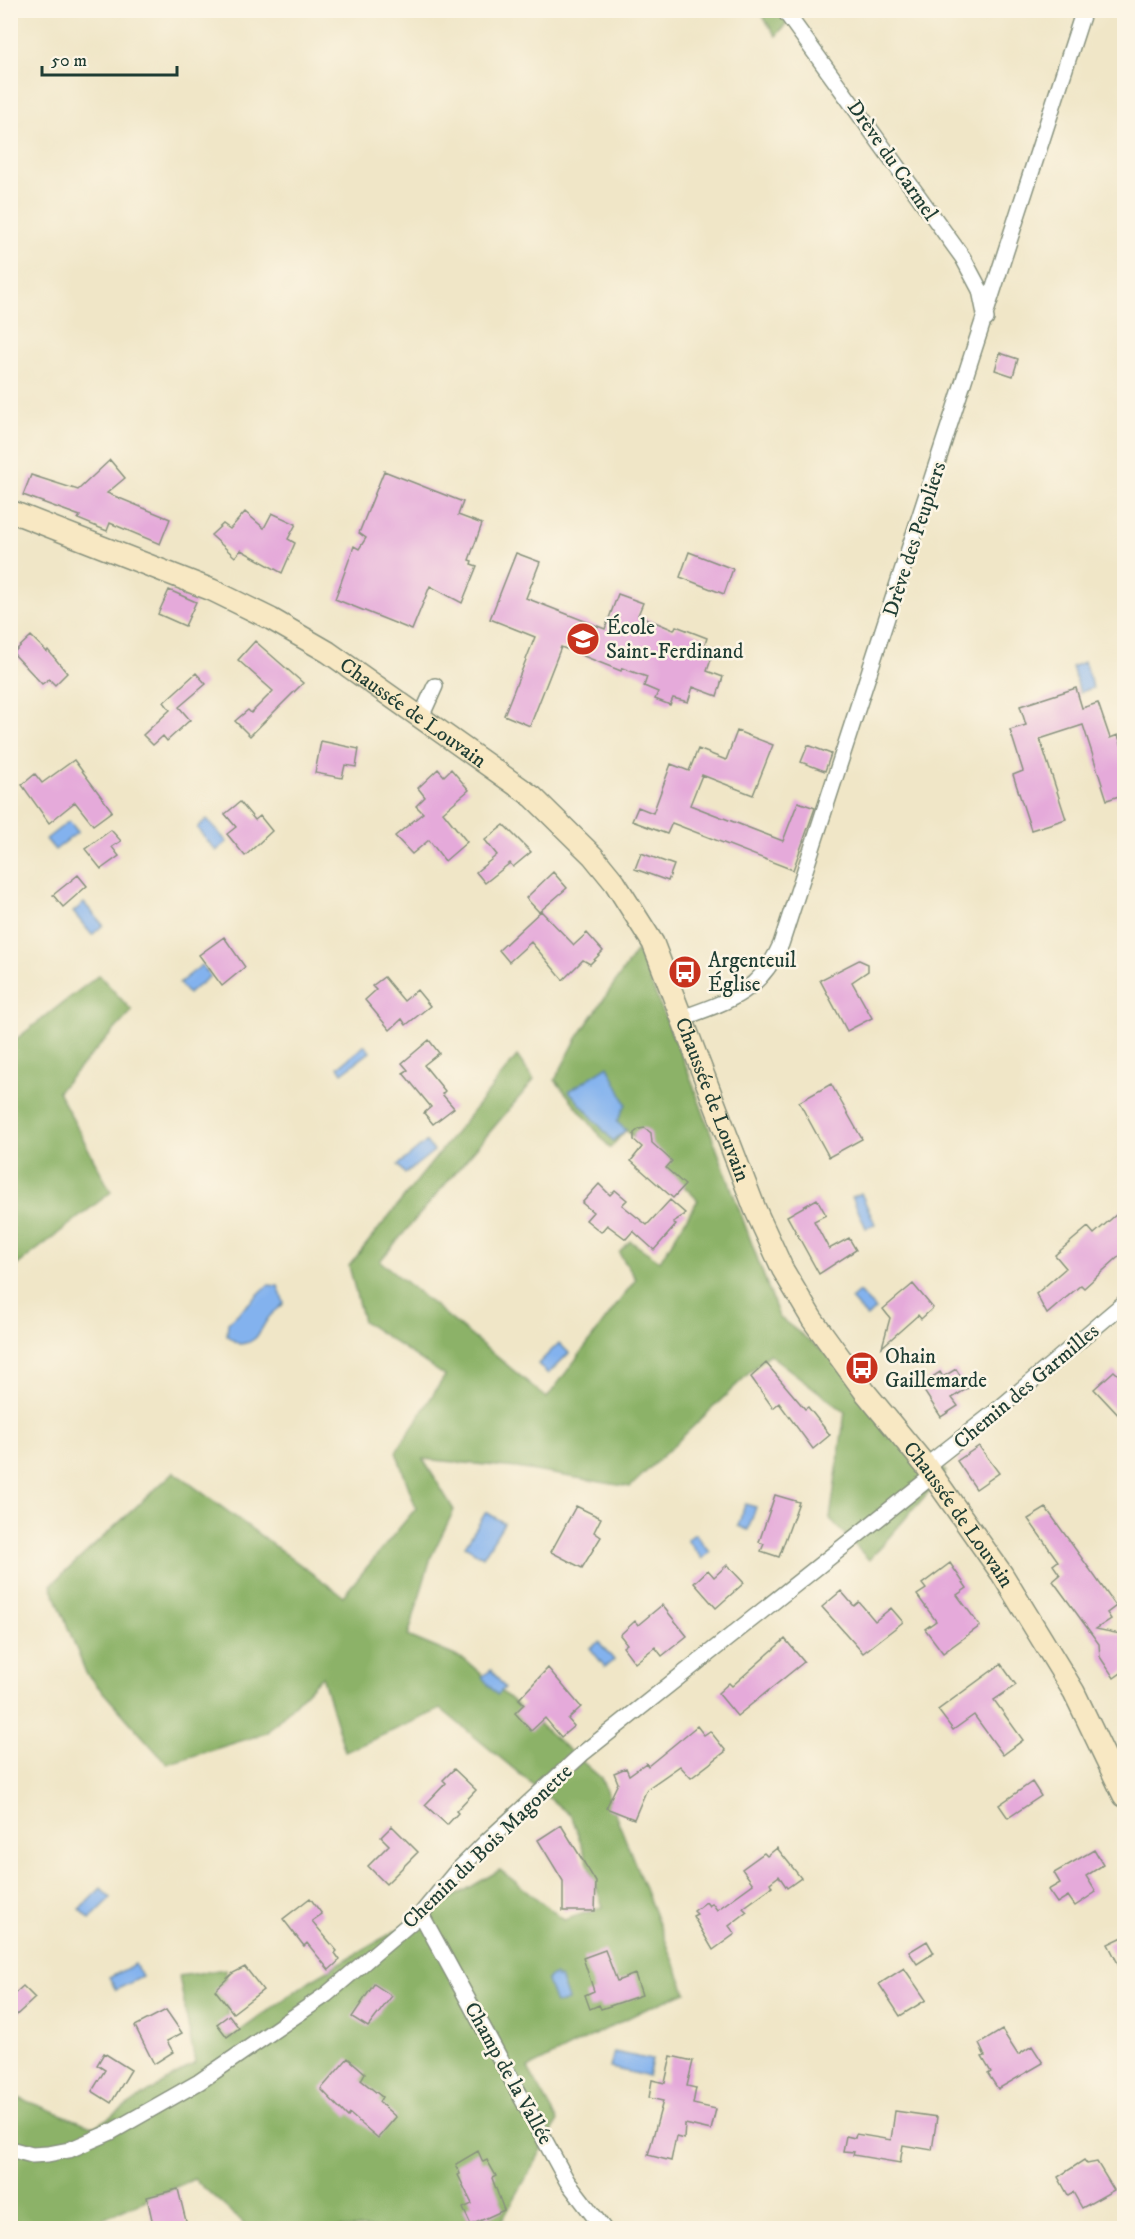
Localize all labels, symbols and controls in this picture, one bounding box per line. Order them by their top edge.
scale bar [42,39,177,77]
text: 50 m [51,50,87,72]
street label: Drève du Carmel [841,95,944,226]
street label: Drève des Peupliers [878,458,952,620]
place label: École Saint-Ferdinand [606,614,744,665]
school or university icon: École Saint-Ferdinand [565,621,601,657]
street label: Chaussée de Louvain [334,652,491,774]
place label: Argenteuil Église [708,948,797,998]
bus stop icon: Argenteuil Église [667,954,703,990]
street label: Chaussée de Louvain [669,1014,755,1185]
street label: Chemin des Garmilles [949,1318,1105,1455]
place label: Ohain Gaillemarde [885,1344,987,1394]
bus stop icon: Ohain Gaillemarde [844,1350,880,1386]
street label: Chaussée de Louvain [897,1436,1019,1593]
street label: Chemin du Bois Magonette [397,1759,578,1935]
street label: Champ de la Vallée [458,1998,558,2150]

